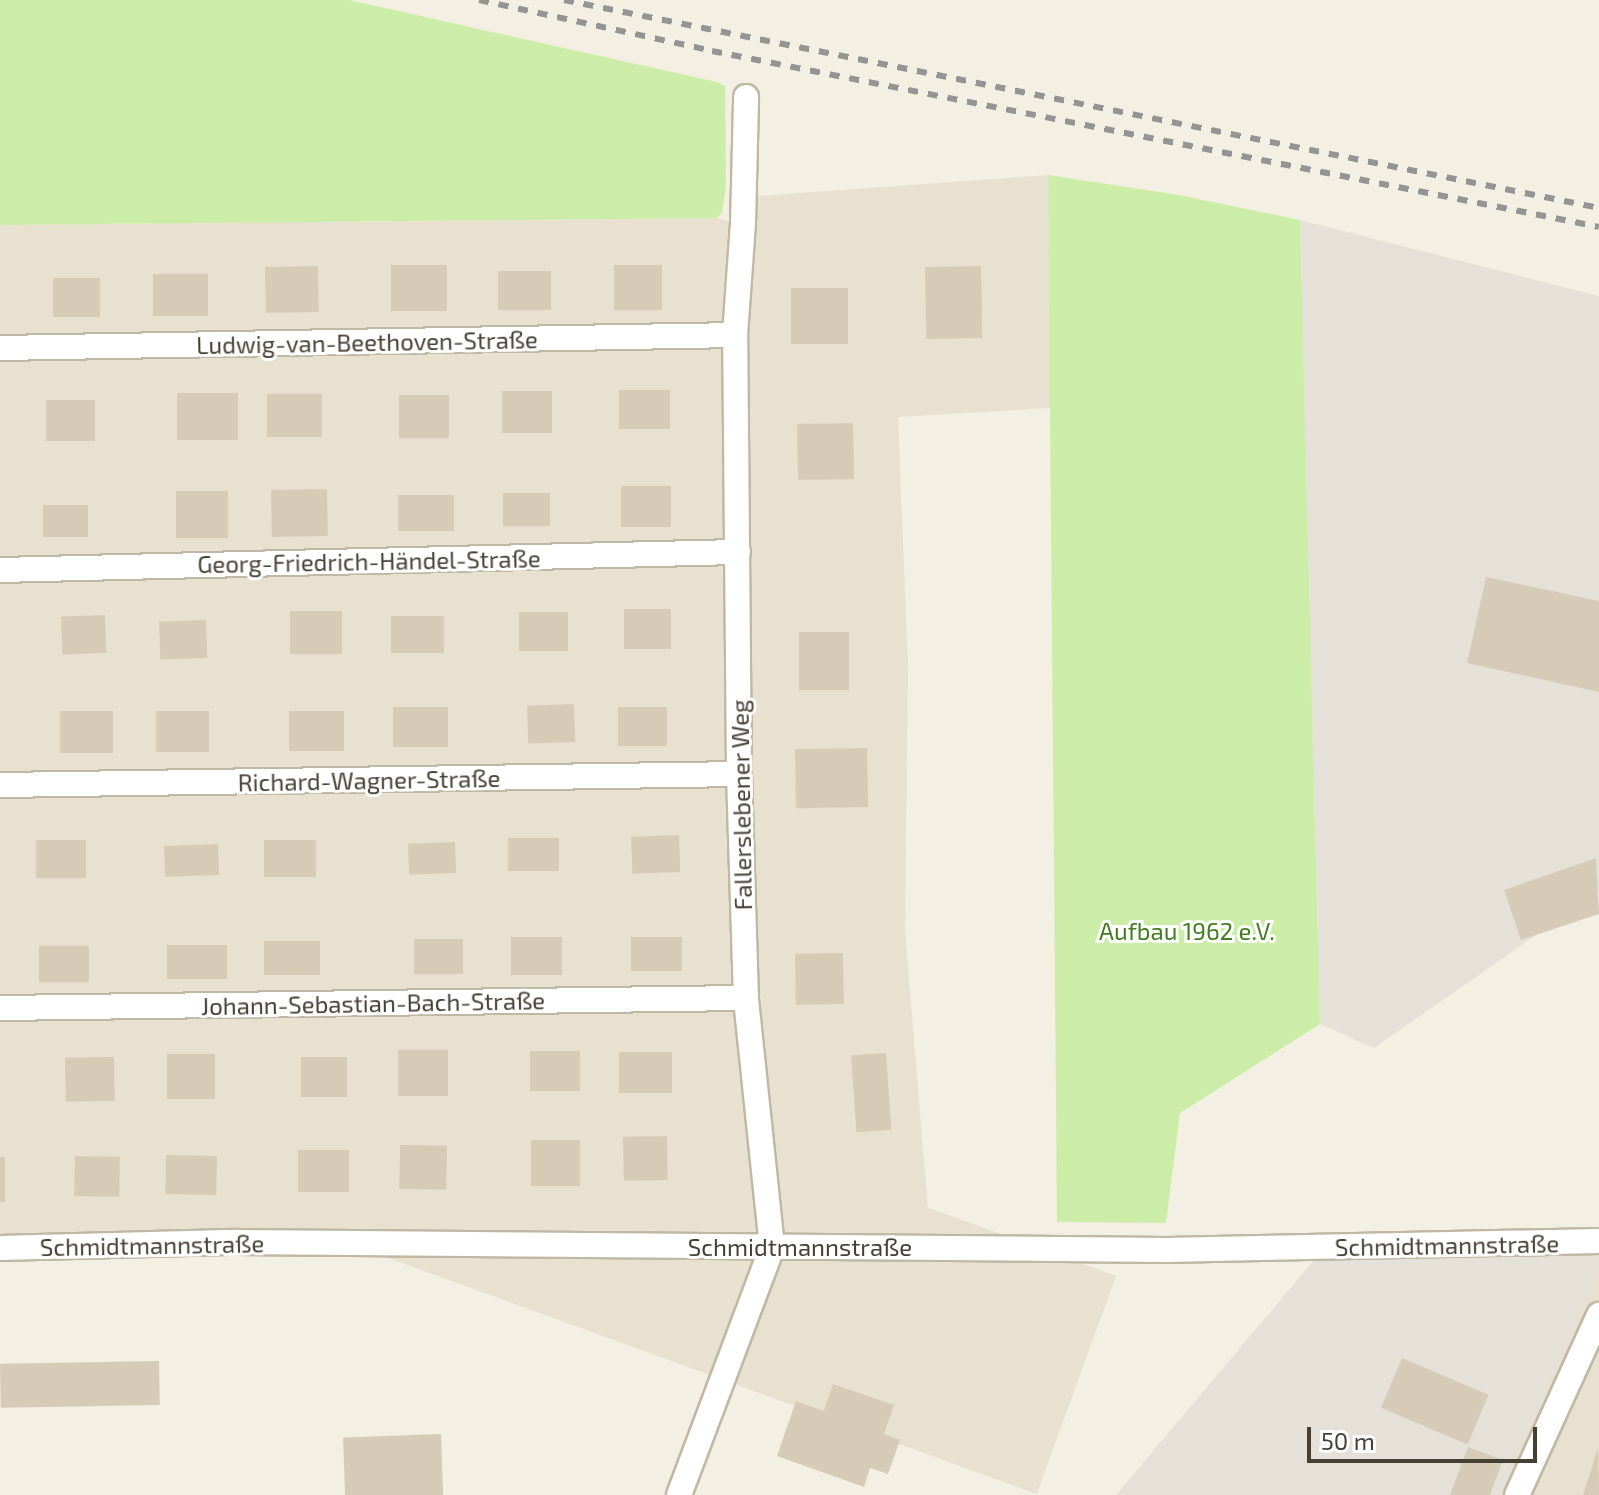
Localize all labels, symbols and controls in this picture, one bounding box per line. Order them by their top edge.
street label: Ludwig-van-Beethoven-Straße [196,325,538,359]
street label: Georg-Friedrich-Händel-Straße [197,544,541,578]
street label: Fallerslebener Weg [725,699,757,911]
street label: Richard-Wagner-Straße [238,763,500,797]
park label: Aufbau 1962 e.V. [1099,917,1275,945]
street label: Johann-Sebastian-Bach-Straße [201,986,545,1020]
street label: Schmidtmannstraße [40,1229,264,1261]
street label: Schmidtmannstraße [1335,1229,1559,1261]
street label: Schmidtmannstraße [688,1233,912,1261]
scale bar [1311,1411,1541,1461]
text: 50 m [1321,1426,1375,1455]

